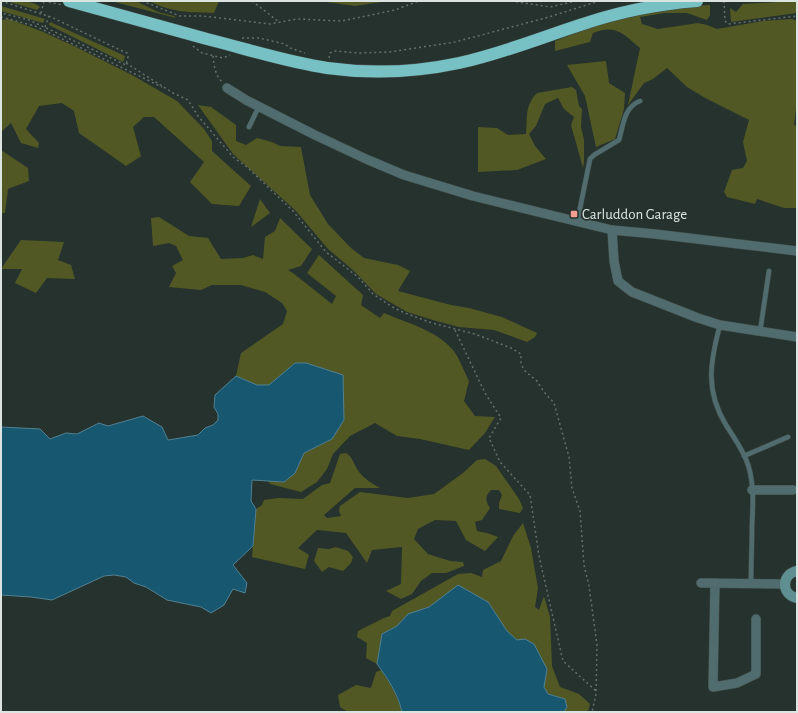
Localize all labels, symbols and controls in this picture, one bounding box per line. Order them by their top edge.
place label: Carluddon Garage [582,207,687,222]
marker: Carluddon Garage [569,209,579,219]

